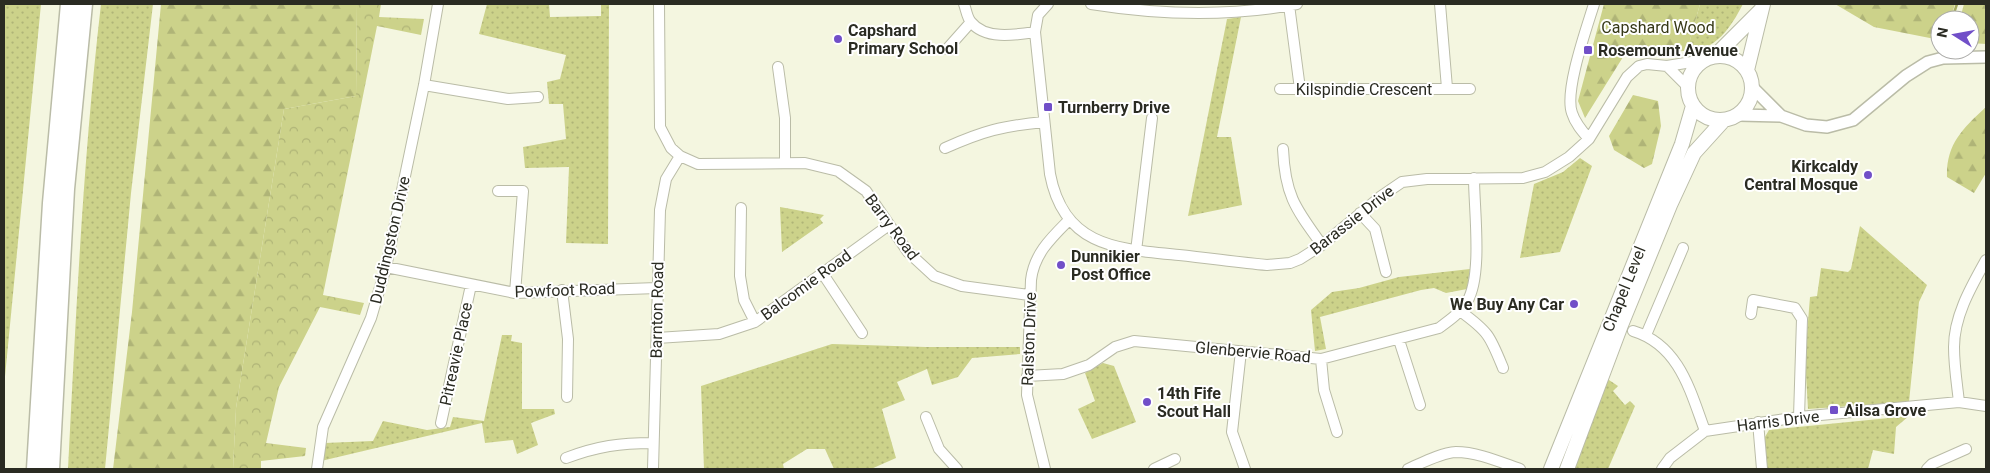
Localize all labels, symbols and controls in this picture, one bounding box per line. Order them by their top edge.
north arrow [1930,10,1980,60]
park label: Capshard Wood [1601,18,1715,37]
place label: Capshard Primary School [848,21,958,58]
text: N [1933,26,1951,39]
marker: Capshard Primary School [832,33,844,45]
place label: Rosemount Avenue [1598,41,1738,60]
marker: Rosemount Avenue [1582,44,1594,56]
street label: Kilspindie Crescent [1296,80,1432,99]
place label: Turnberry Drive [1058,98,1170,117]
marker: Turnberry Drive [1042,101,1054,113]
place label: Kirkcaldy Central Mosque [1744,157,1859,194]
marker: Kirkcaldy Central Mosque [1862,169,1874,181]
street label: Duddingston Drive [366,174,414,306]
street label: Barassie Drive [1306,181,1398,259]
street label: Barry Road [861,190,923,264]
street label: Chapel Level [1598,244,1650,334]
street label: Balcomie Road [757,246,855,324]
place label: Dunnikier Post Office [1071,247,1151,284]
marker: Dunnikier Post Office [1055,259,1067,271]
street label: Barnton Road [647,262,667,358]
street label: Powfoot Road [514,279,616,301]
street label: Ralston Drive [1018,292,1040,386]
place label: We Buy Any Car [1450,295,1564,314]
marker: We Buy Any Car [1568,298,1580,310]
street label: Pitreavie Place [436,301,476,407]
street label: Glenbervie Road [1194,337,1312,367]
place label: 14th Fife Scout Hall [1157,384,1231,421]
marker: 14th Fife Scout Hall [1141,396,1153,408]
place label: Ailsa Grove [1844,401,1926,420]
marker: Ailsa Grove [1828,404,1840,416]
street label: Harris Drive [1736,407,1820,435]

